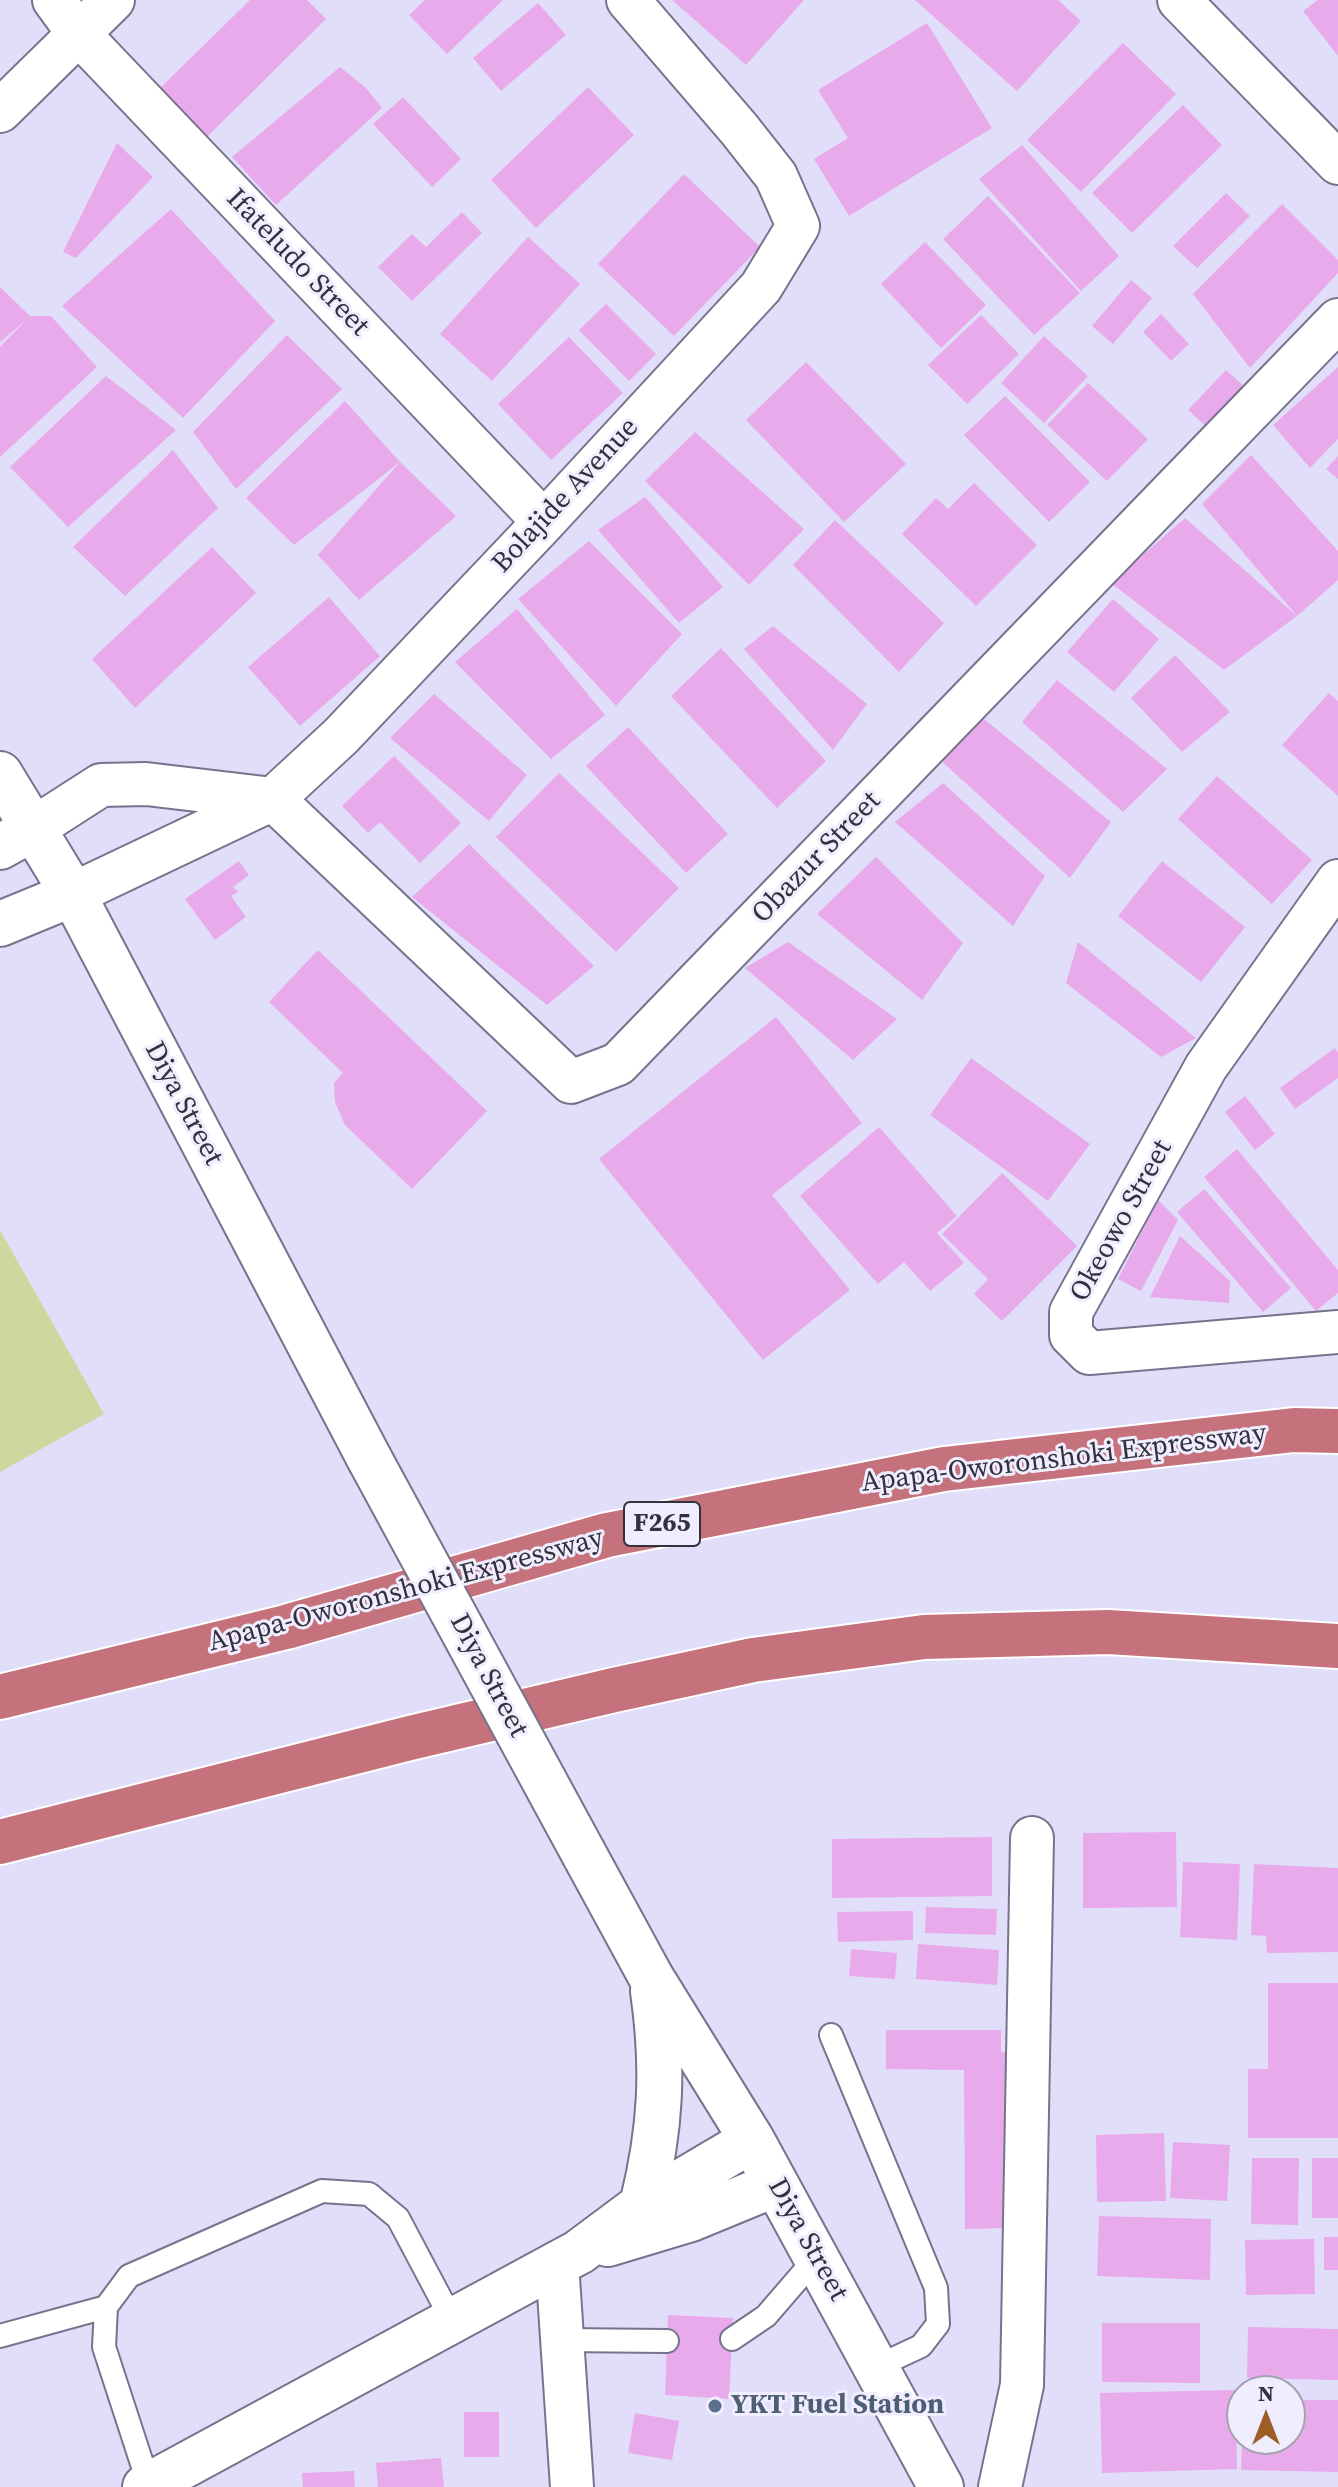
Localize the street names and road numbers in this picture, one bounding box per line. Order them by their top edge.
street label: Ifateludo Street [218,182,376,344]
street label: Bolajide Avenue [486,412,646,580]
street label: Obazur Street [746,785,888,931]
street label: Diya Street [137,1037,229,1171]
street label: Okeowo Street [1064,1134,1180,1308]
street label: Apapa-Oworonshoki Expressway [860,1417,1268,1501]
road number: F265 [624,1502,700,1546]
street label: Apapa-Oworonshoki Expressway [205,1522,607,1660]
street label: Diya Street [442,1609,534,1743]
street label: Diya Street [760,2173,854,2307]

